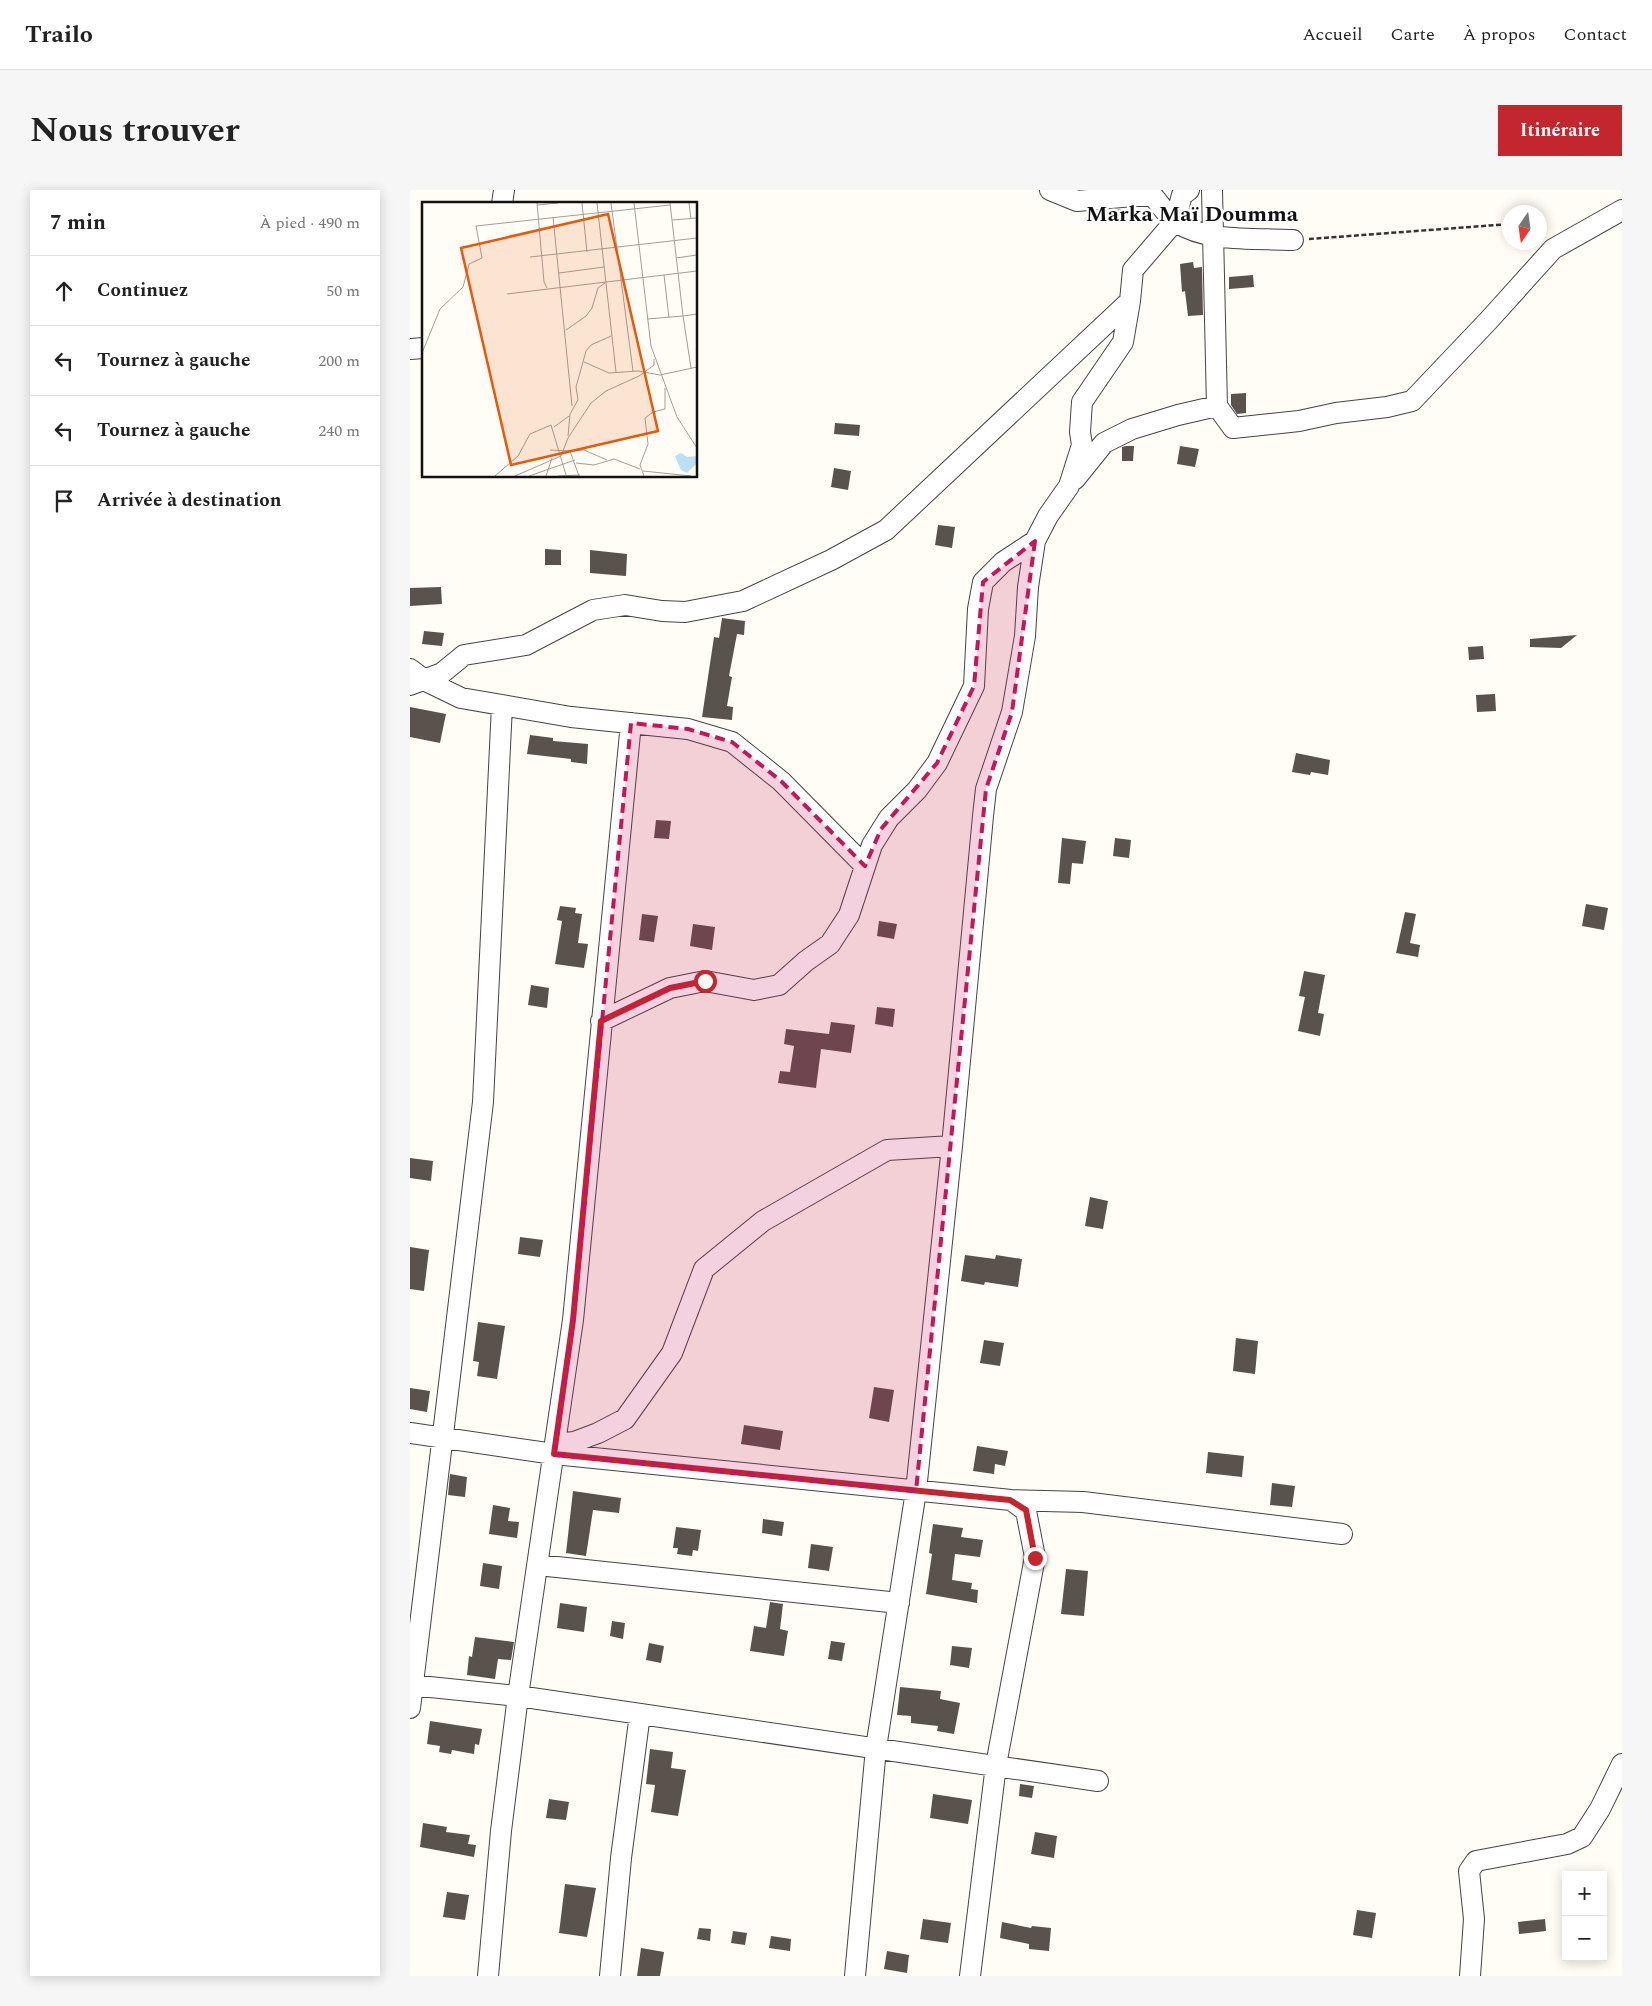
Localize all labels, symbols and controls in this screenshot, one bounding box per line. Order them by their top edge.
text: Trailo [25,17,93,53]
text: Accueil [1302,21,1363,48]
text: Carte [1391,21,1435,48]
text: À propos [1463,21,1536,48]
text: Contact [1564,21,1627,48]
text: Nous trouver [30,104,240,157]
button: Itinéraire [1498,105,1622,156]
district label: Marka Maï Doumma [1086,198,1299,231]
inset map [422,202,698,478]
north arrow [1502,205,1547,250]
text: 7 min [50,207,106,239]
text: À pied · 490 m [259,211,360,235]
text: Continuez [97,276,188,305]
icon: ahead [50,277,78,305]
text: 50 m [326,279,360,303]
text: Tournez à gauche [97,346,250,375]
icon: left [50,347,78,375]
text: 200 m [318,349,360,373]
text: Tournez à gauche [97,416,250,445]
icon: left [50,417,78,445]
text: 240 m [318,419,360,443]
text: Arrivée à destination [97,486,281,515]
icon: arrive [50,487,78,515]
route start [694,970,717,993]
route end [1024,1547,1047,1570]
map controls [1562,1871,1607,1961]
button: + [1562,1871,1607,1916]
button: − [1562,1916,1607,1961]

